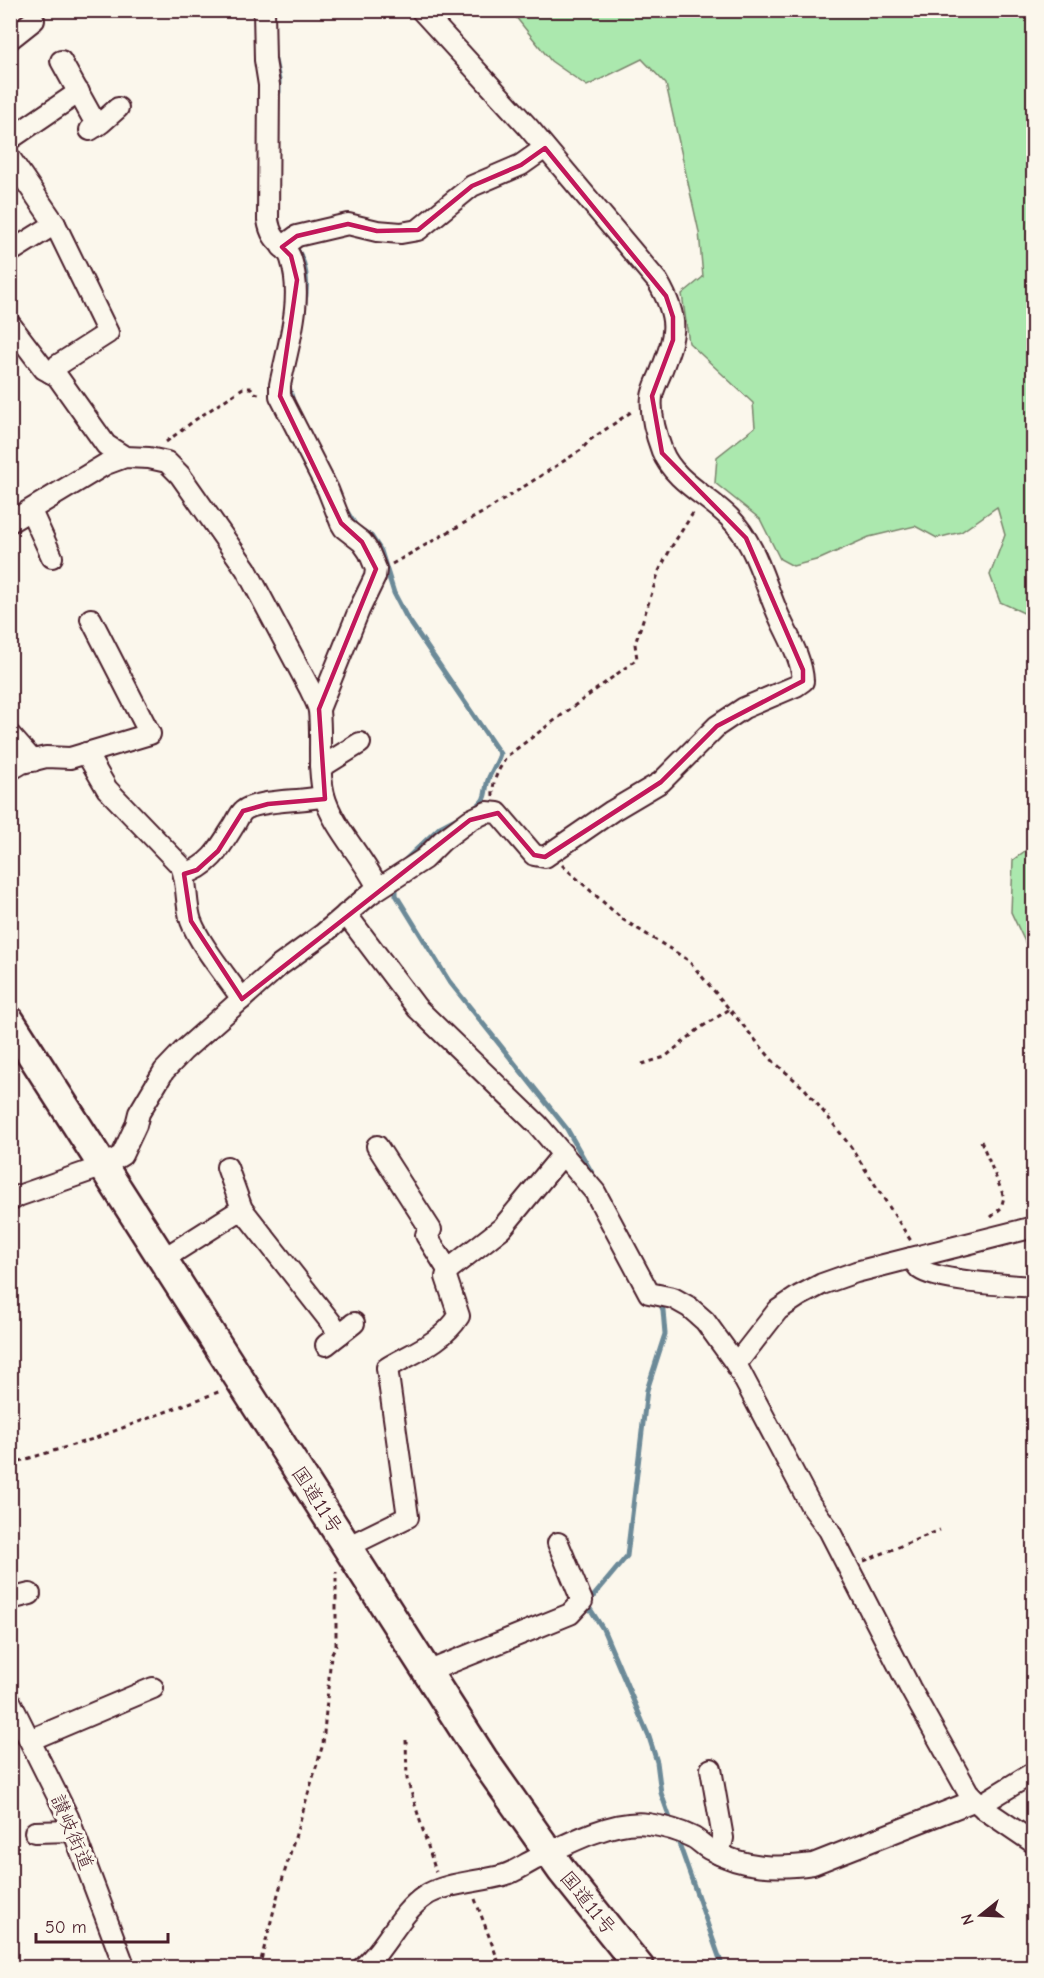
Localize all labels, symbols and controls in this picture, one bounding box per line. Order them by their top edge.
street label: 国道11号 [287,1462,347,1538]
street label: 讃岐街道 [46,1791,98,1873]
street label: 国道11号 [555,1866,621,1940]
north arrow [951,1885,1011,1945]
scale bar [36,1906,168,1944]
text: N [958,1912,978,1927]
text: 50 m [45,1917,87,1938]

